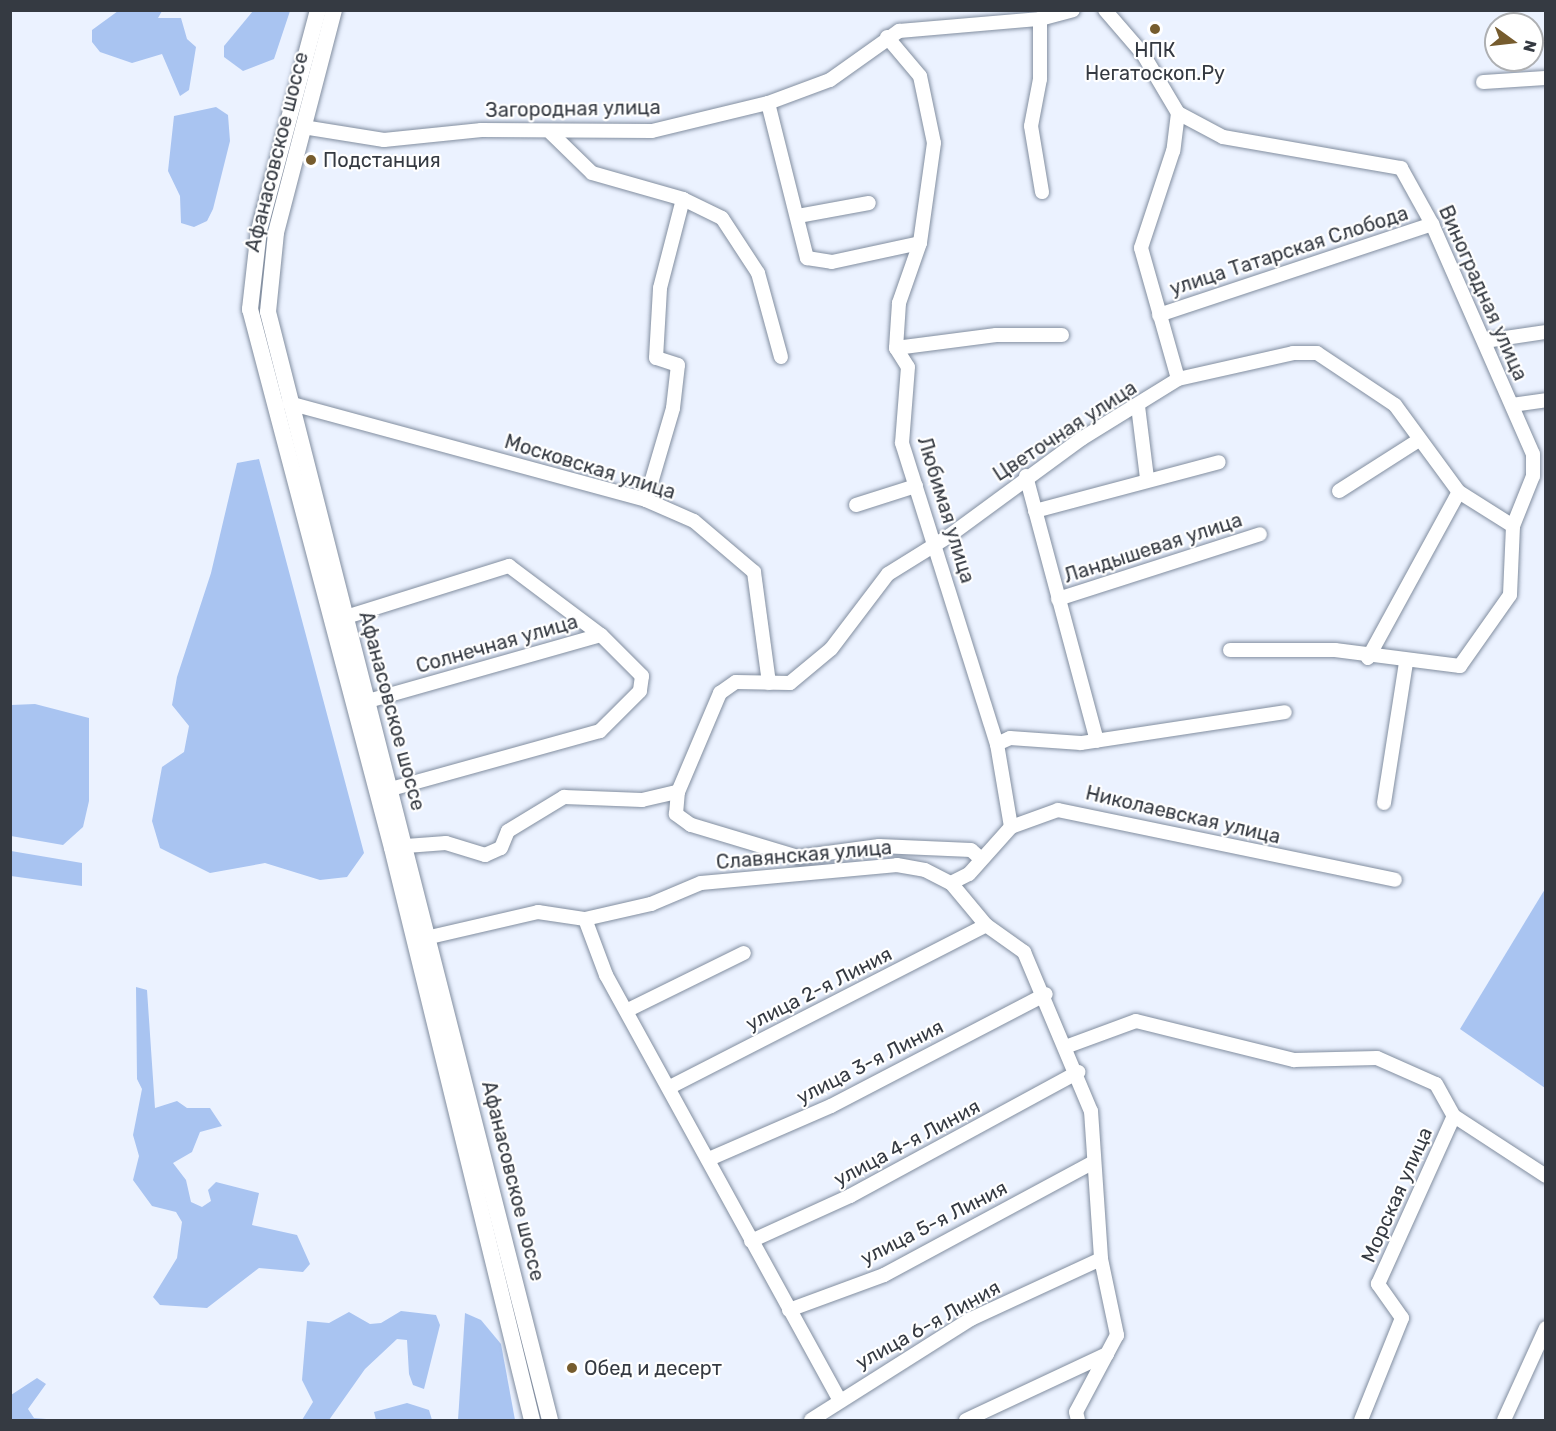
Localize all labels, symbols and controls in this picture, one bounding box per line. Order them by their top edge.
north arrow [1484,12,1544,72]
marker: НПК Негатоскоп.Ру [1148,22,1162,36]
place label: НПК Негатоскоп.Ру [1085,38,1225,85]
text: N [1519,38,1541,54]
street label: Афанасовское шоссе [241,50,313,254]
street label: Загородная улица [485,95,661,123]
place label: Подстанция [323,148,441,172]
marker: Подстанция [304,153,318,167]
street label: улица Татарская Слобода [1167,201,1411,301]
street label: Виноградная улица [1434,202,1532,384]
street label: Цветочная улица [989,376,1141,486]
street label: Московская улица [502,430,678,504]
street label: Любимая улица [912,434,980,586]
street label: Ландышевая улица [1061,508,1245,588]
street label: Афанасовское шоссе [354,609,430,813]
street label: Солнечная улица [413,609,581,679]
street label: Николаевская улица [1083,781,1283,849]
street label: Славянская улица [715,835,893,875]
street label: улица 2-я Линия [742,942,896,1036]
street label: улица 3-я Линия [793,1015,947,1109]
street label: Афанасовское шоссе [477,1079,549,1283]
street label: улица 4-я Линия [830,1094,984,1192]
street label: Морская улица [1356,1124,1438,1266]
street label: улица 5-я Линия [857,1176,1011,1270]
street label: улица 6-я Линия [852,1275,1004,1375]
place label: Обед и десерт [584,1356,722,1380]
marker: Обед и десерт [565,1361,579,1375]

